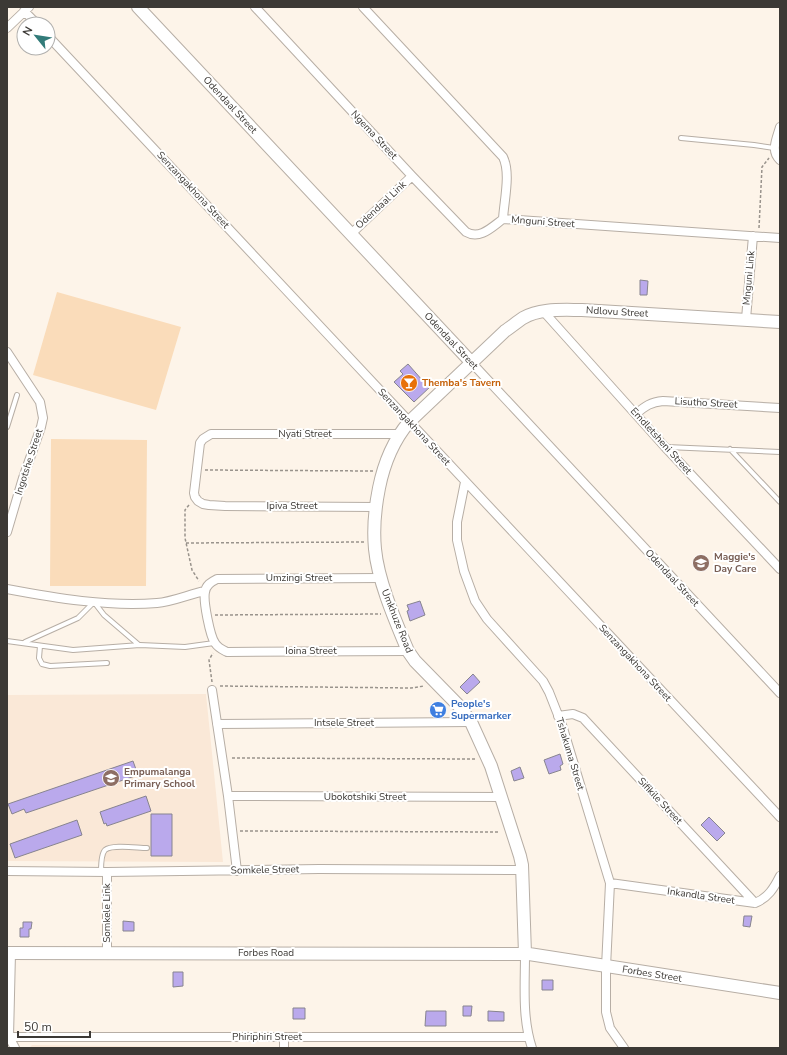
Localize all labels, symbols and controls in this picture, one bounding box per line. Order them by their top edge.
north arrow [16,16,56,56]
text: N [19,24,36,39]
street label: Odendaal Street [200,73,261,137]
street label: Ngema Street [348,107,401,163]
street label: Senzangakhona Street [153,148,233,232]
street label: Odendaal Link [352,177,410,232]
street label: Mnguni Street [511,213,576,231]
street label: Mnguni Link [740,249,758,306]
street label: Ndlovu Street [586,303,649,321]
street label: Odendaal Street [421,309,482,373]
bar icon: Themba's Tavern [399,373,419,393]
place label: Themba's Tavern [422,376,501,390]
street label: Senzangakhona Street [374,385,454,469]
street label: Lisutho Street [674,394,738,412]
street label: Emdletsheni Street [627,405,695,478]
street label: Ingotshe Street [12,427,46,497]
street label: Nyati Street [278,427,332,441]
street label: Ipiva Street [267,499,318,513]
street label: Odendaal Street [642,546,703,610]
place label: Maggie's Day Care [714,550,757,576]
school or university icon: Maggie's Day Care [691,553,711,573]
street label: Umzingi Street [266,571,333,585]
street label: Umkhuze Road [378,587,416,655]
street label: Senzangakhona Street [595,621,675,705]
street label: Ioina Street [285,644,337,658]
place label: People's Supermarker [451,697,511,723]
supermarket icon: People's Supermarker [428,700,448,720]
street label: Intsele Street [314,716,374,730]
street label: Tshakuma Street [552,716,588,793]
place label: Empumalanga Primary School [124,765,196,791]
school or university icon: Empumalanga Primary School [101,768,121,788]
street label: Sifikile Street [635,774,686,828]
street label: Ubokotshiki Street [324,790,407,804]
street label: Somkele Street [231,862,300,878]
street label: Somkele Link [100,882,114,943]
street label: Inkandla Street [666,884,736,908]
street label: Forbes Road [238,946,294,960]
street label: Forbes Street [621,962,683,986]
scale bar [18,1013,90,1039]
text: 50 m [24,1019,52,1035]
street label: Phiriphiri Street [232,1030,302,1044]

